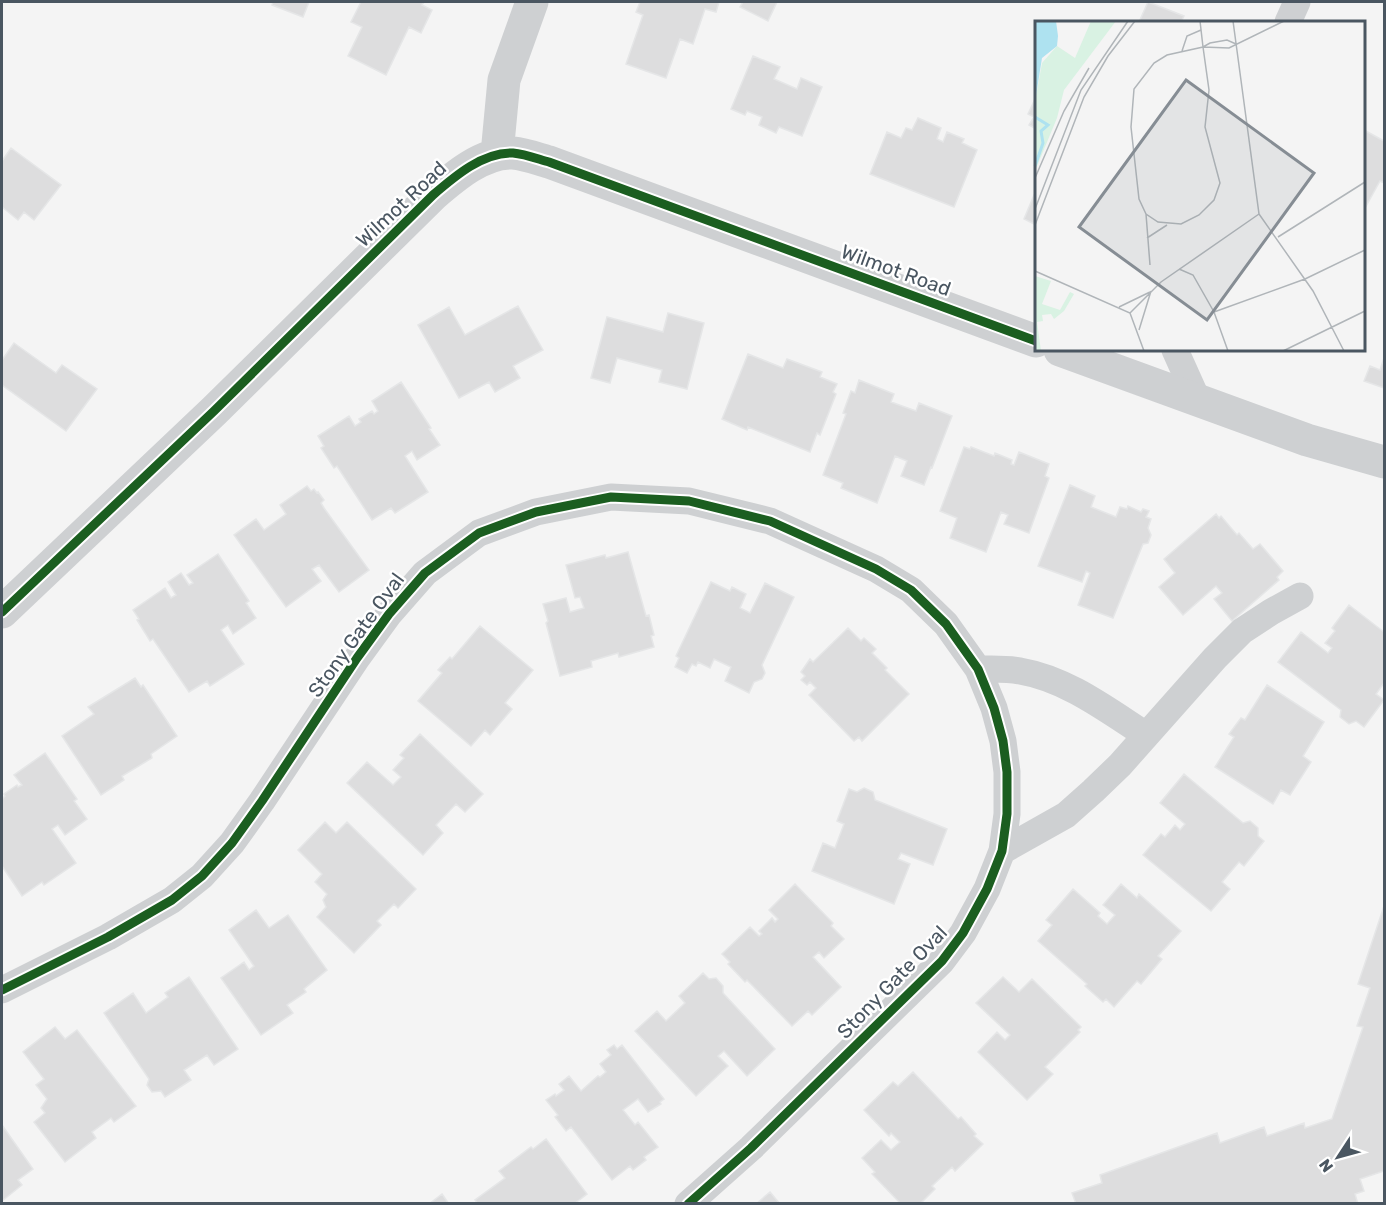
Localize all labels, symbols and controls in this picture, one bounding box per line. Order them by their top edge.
inset map [1035,21,1365,351]
street label: Wilmot Road [351,156,451,252]
street label: Wilmot Road [838,239,954,301]
street label: Stony Gate Oval [303,568,409,702]
street label: Stony Gate Oval [832,921,952,1043]
north arrow [1308,1127,1368,1187]
text: N [1315,1155,1337,1176]

